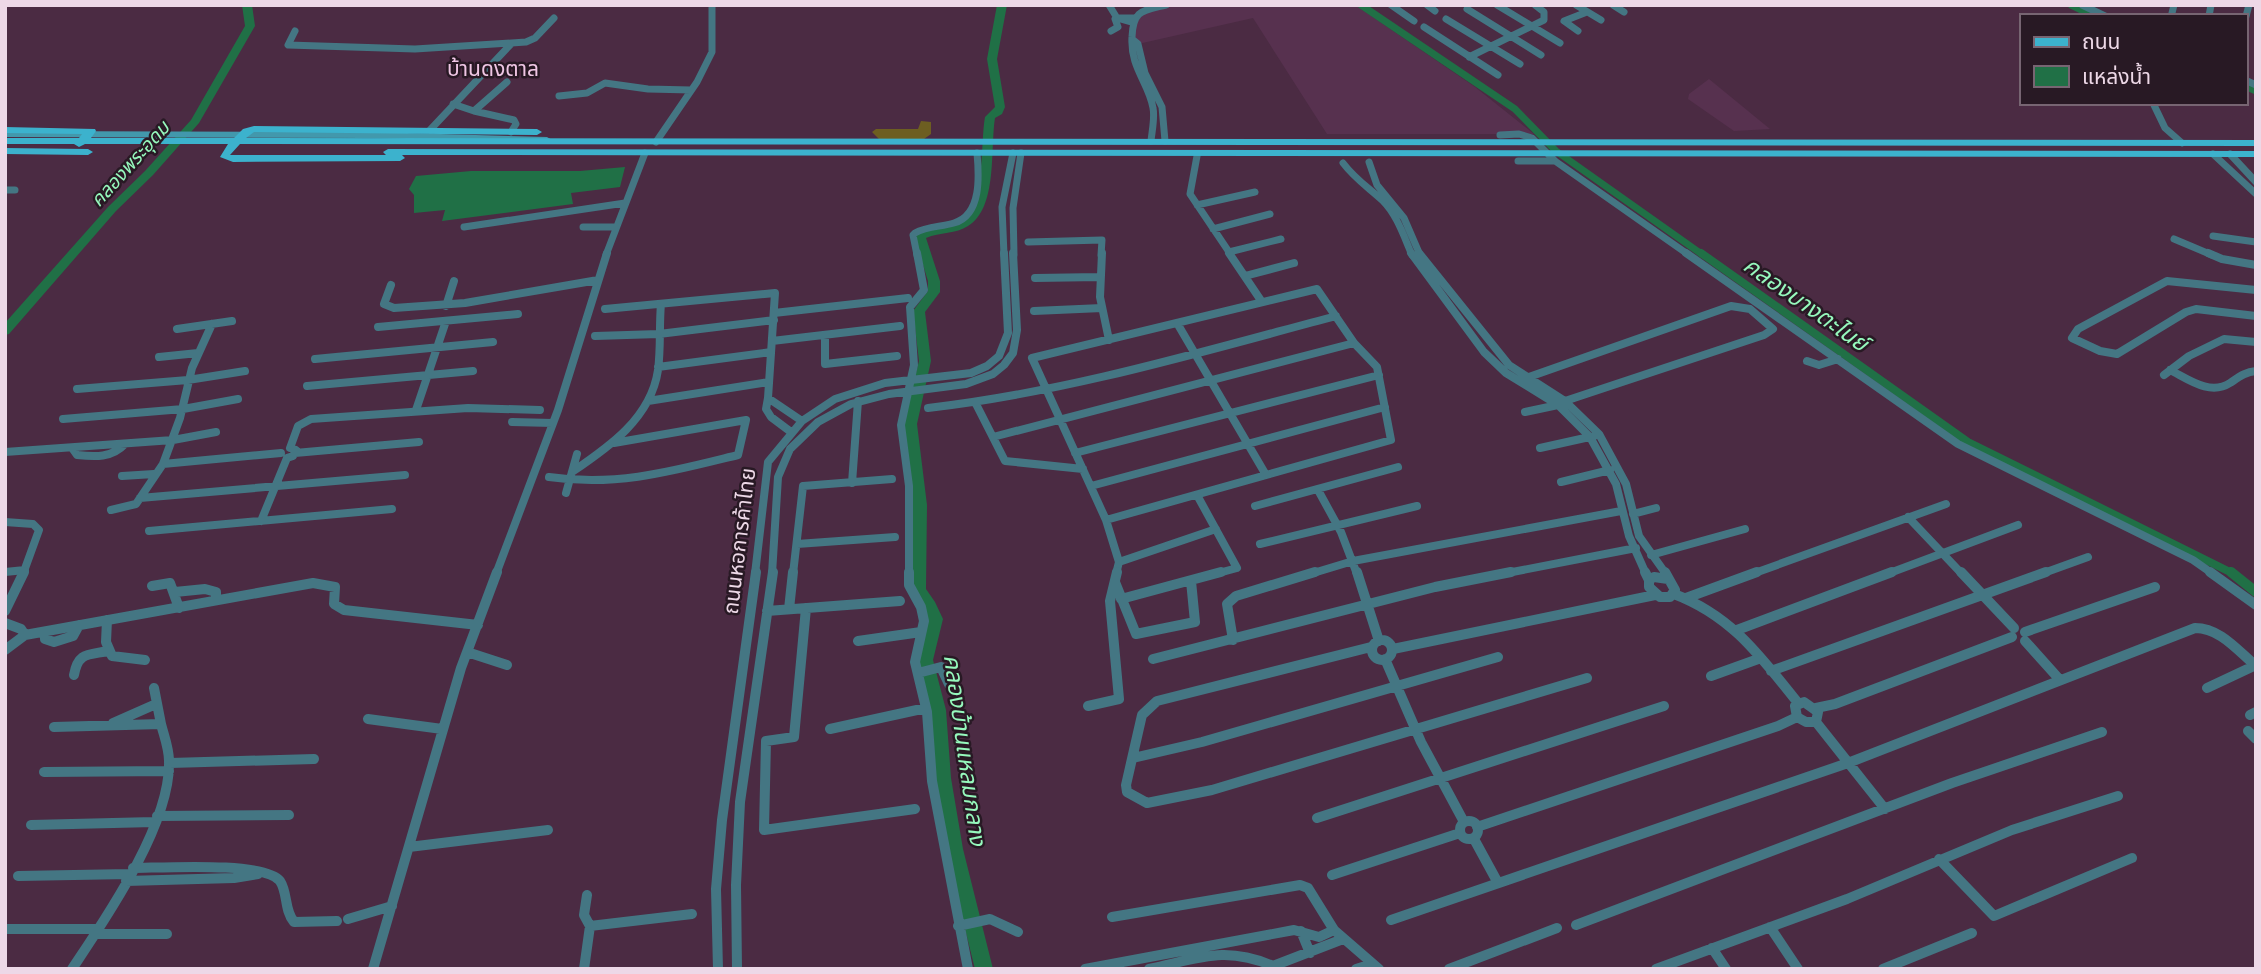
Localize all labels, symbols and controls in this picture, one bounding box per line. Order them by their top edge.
legend [2020,14,2247,105]
text: ถนน [2082,27,2120,56]
district label: บ้านดงตาล [447,54,539,83]
text: แหล่งน้ำ [2082,62,2151,91]
water label: คลองพระอุดม [84,114,177,213]
water label: คลองบางตะไนย์ [1737,249,1878,361]
street label: ถนนหอการค้าไทย [716,466,762,616]
water label: คลองบ้านแหลมกลาง [936,652,994,849]

